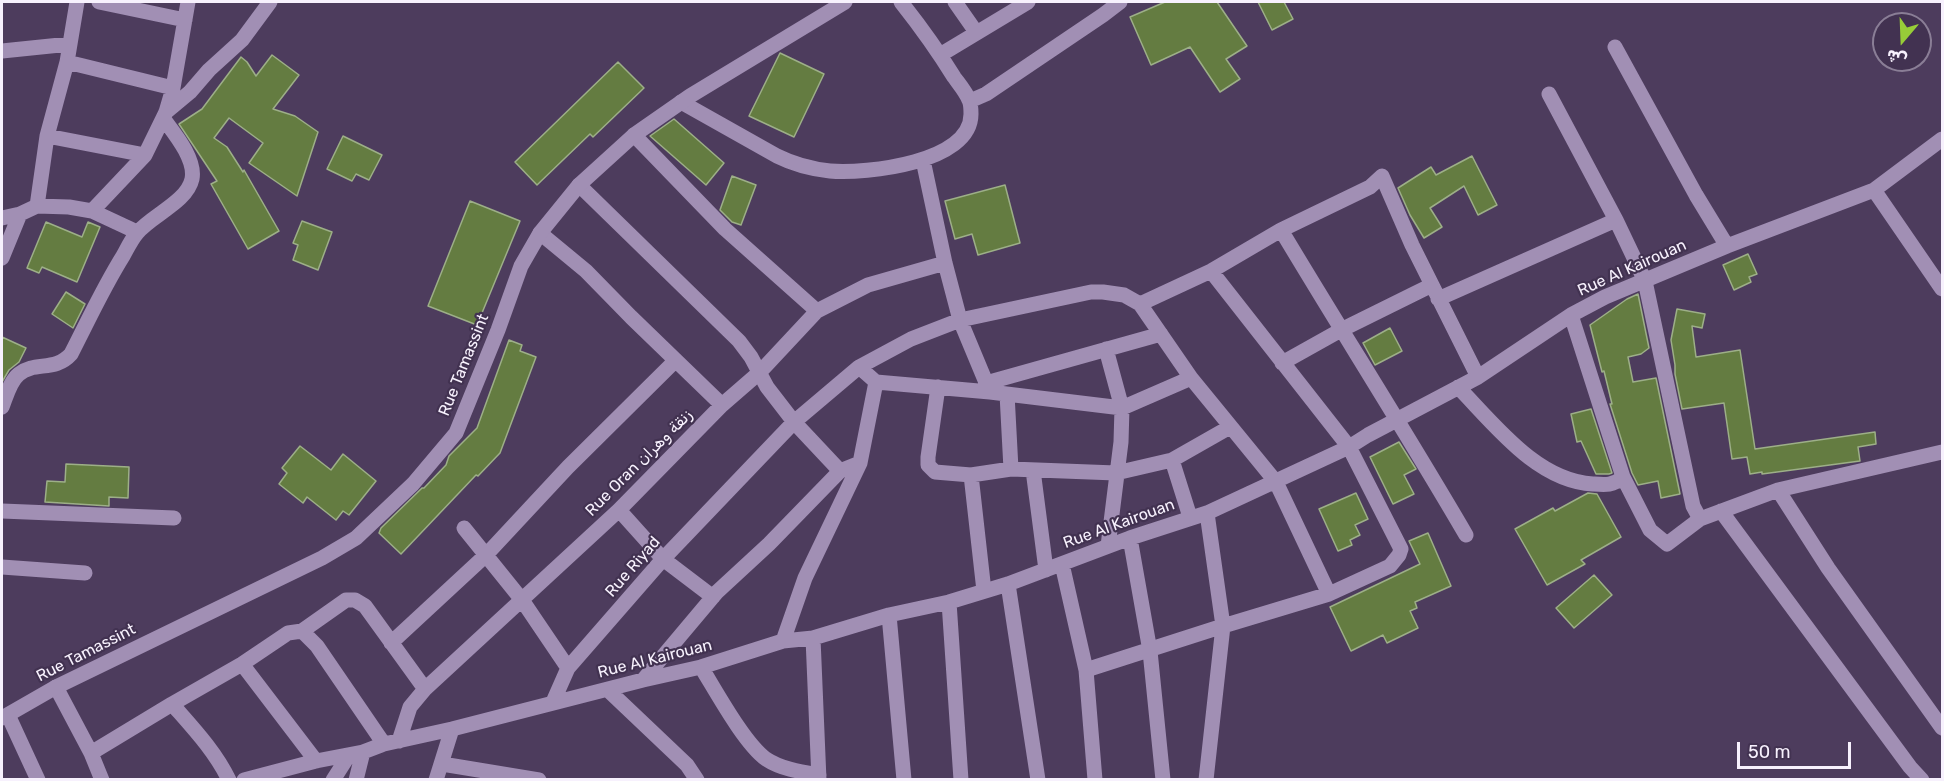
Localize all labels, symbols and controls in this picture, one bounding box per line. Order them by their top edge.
north arrow [1872,12,1932,72]
text: ش [1884,45,1909,70]
street label: Rue Al Kairouan [1575,235,1689,301]
street label: Rue Tamassint [435,311,493,419]
street label: Rue Oran زنقة وهران [582,406,696,520]
street label: Rue Al Kairouan [1061,495,1177,553]
street label: Rue Riyad [601,533,665,601]
street label: Rue Tamassint [33,620,139,686]
street label: Rue Al Kairouan [596,636,714,682]
scale bar [1740,730,1854,768]
text: 50 m [1748,741,1791,763]

